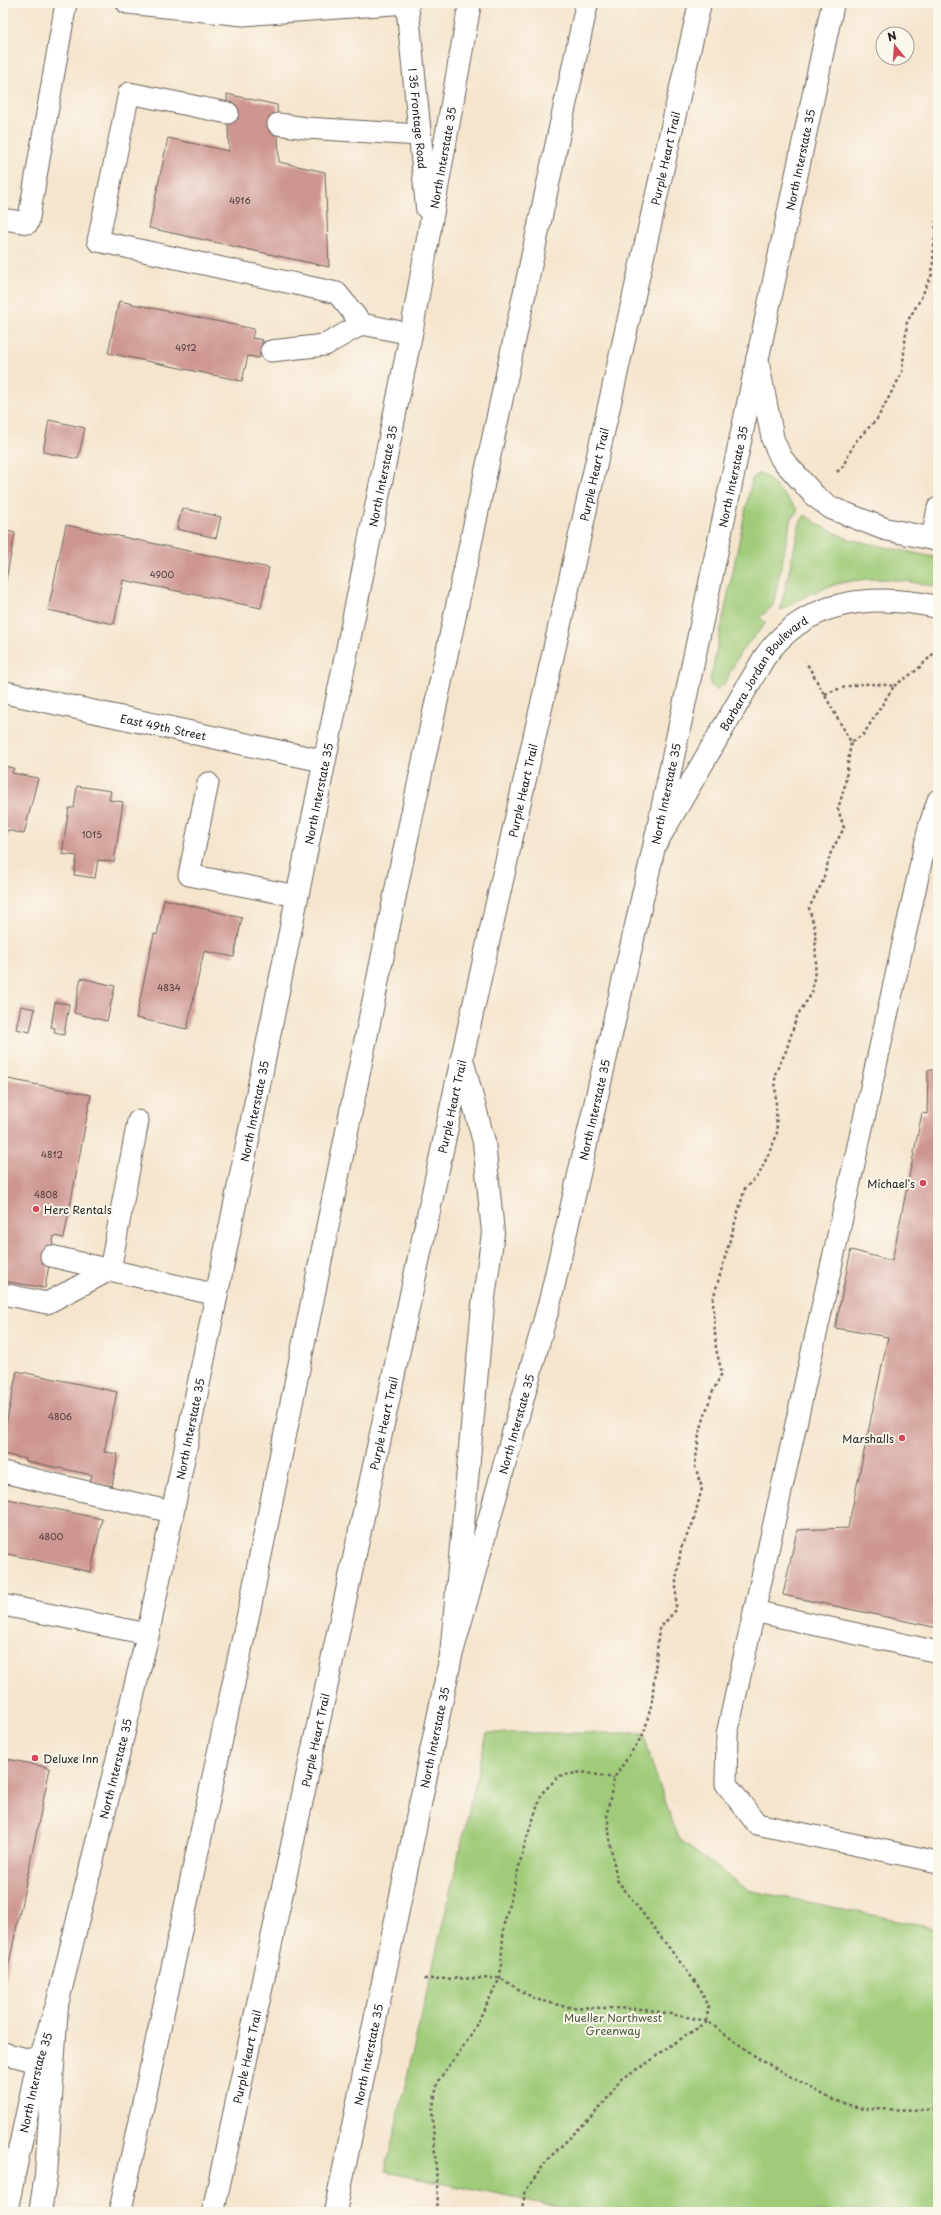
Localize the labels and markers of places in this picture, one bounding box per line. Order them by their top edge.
place label: Michael's [867,1175,915,1192]
marker: Michael's [918,1178,928,1188]
place label: Herc Rentals [44,1201,112,1218]
marker: Herc Rentals [31,1204,41,1214]
place label: Marshalls [842,1430,894,1447]
marker: Marshalls [897,1433,907,1443]
place label: Deluxe Inn [43,1750,99,1767]
marker: Deluxe Inn [30,1753,40,1763]

